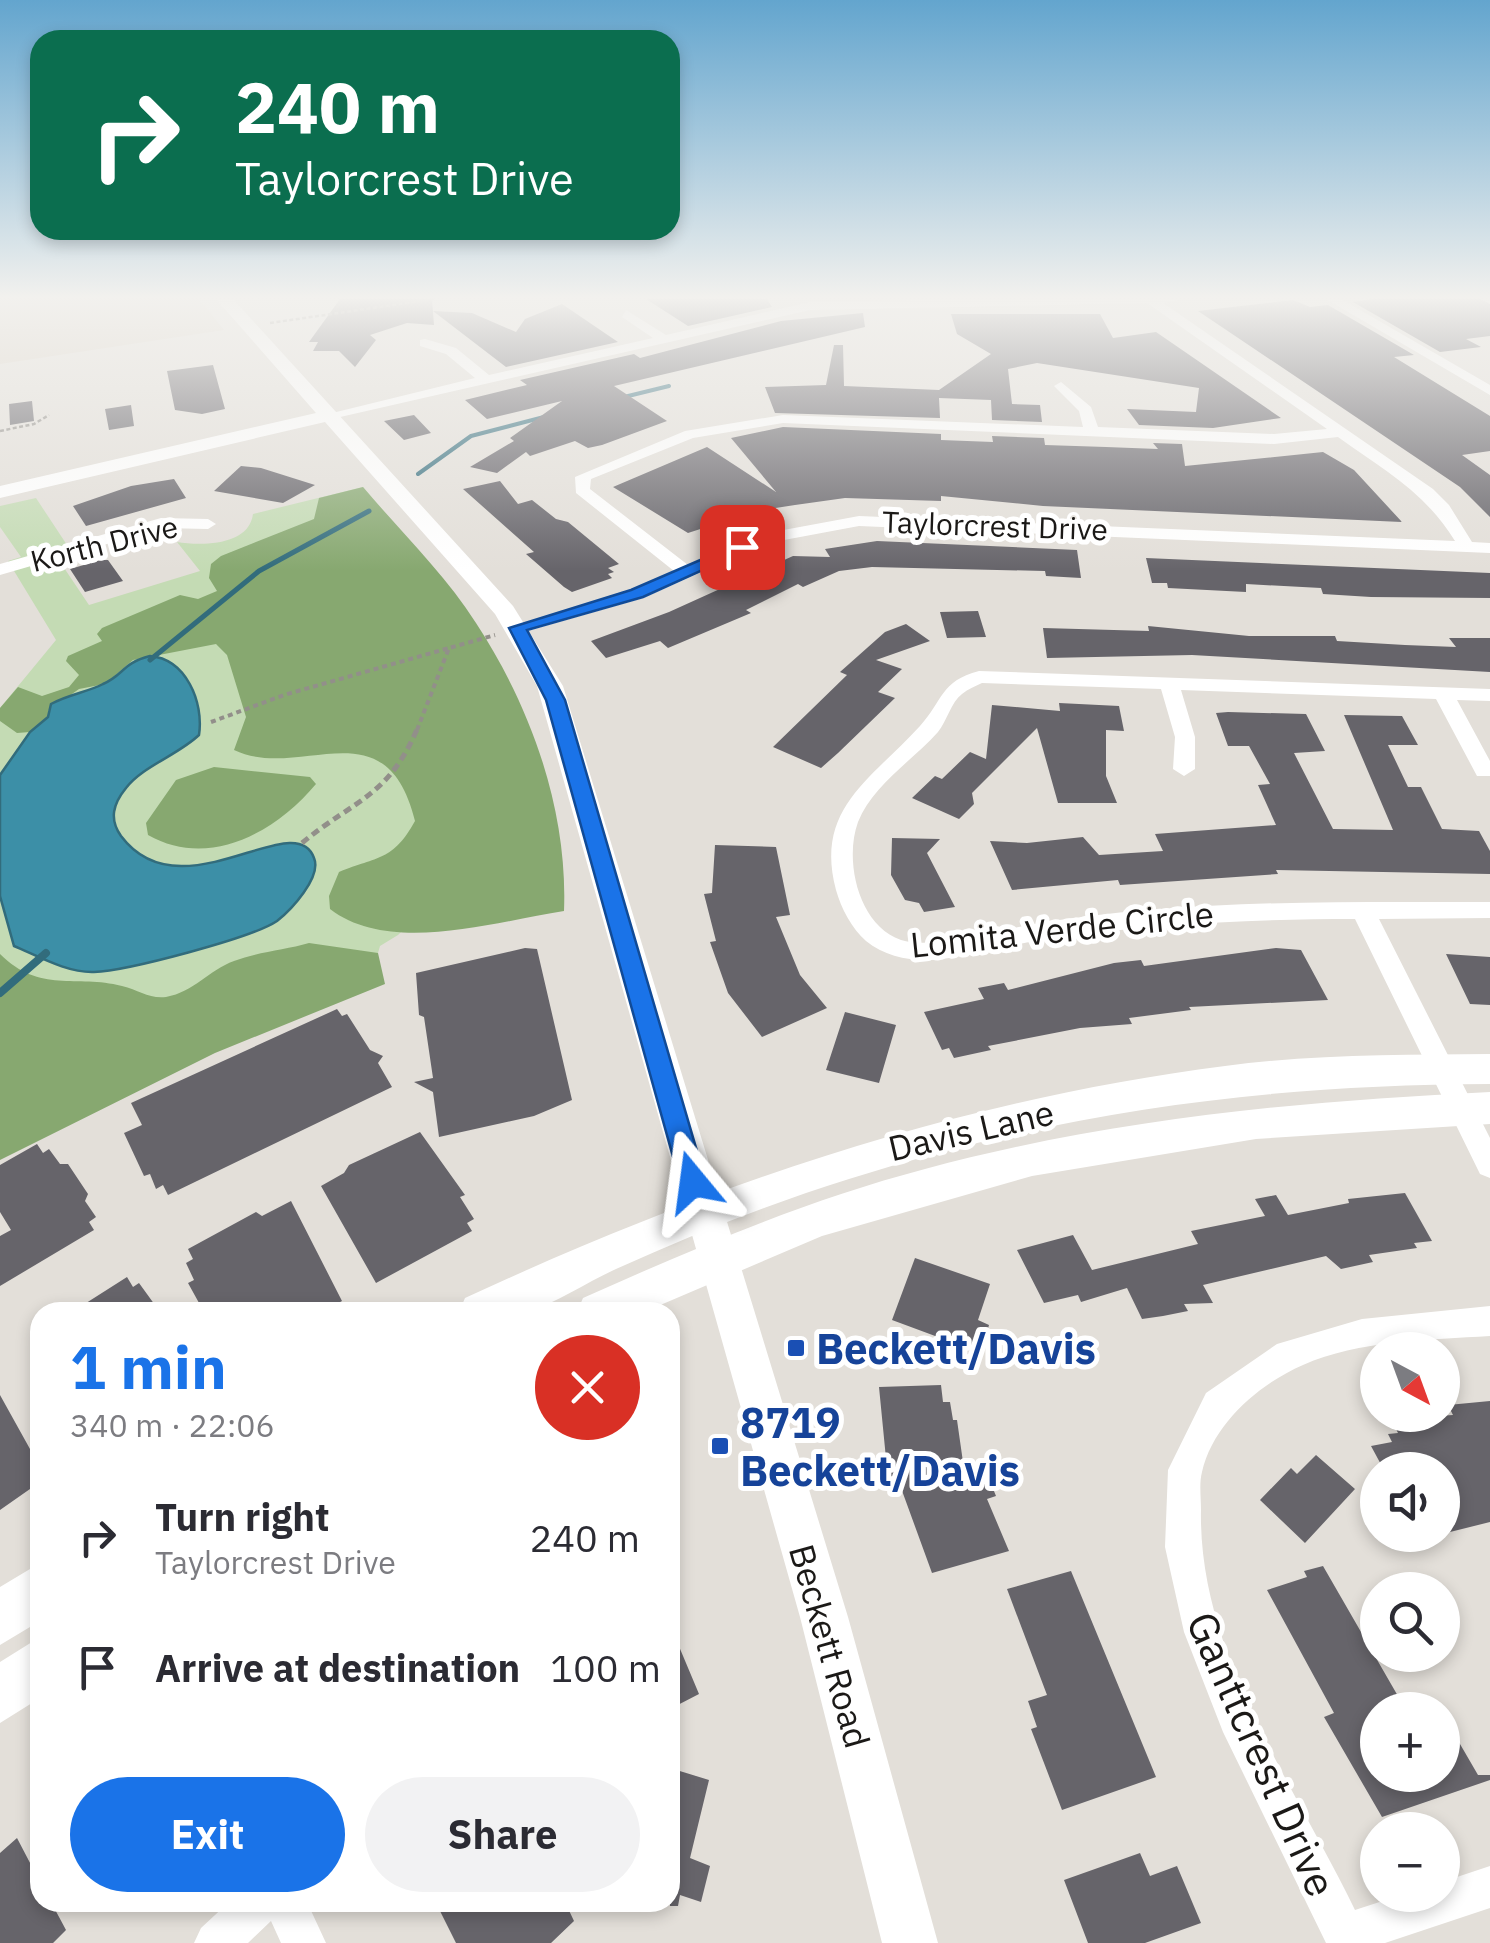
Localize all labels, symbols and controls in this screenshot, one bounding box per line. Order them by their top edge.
text: 240 m [235,61,440,152]
icon: right [70,70,200,200]
text: Taylorcrest Drive [235,149,574,207]
street label: Taylorcrest Drive [881,502,1109,548]
pin [700,505,785,590]
street label: Korth Drive [26,506,182,580]
icon: arrive [715,520,770,575]
street label: Lomita Verde Circle [908,890,1216,968]
street label: Davis Lane [884,1089,1058,1171]
position arrow [641,1130,745,1234]
place label: Beckett/Davis [816,1321,1096,1376]
text: 1 min [70,1327,227,1406]
north arrow [1360,1332,1460,1432]
map controls [1360,1332,1460,1912]
button: close [535,1335,640,1440]
marker: Beckett/Davis [785,1337,807,1359]
place label: 8719 Beckett/Davis [740,1395,1020,1498]
text: 340 m · 22:06 [70,1404,275,1446]
marker: 8719 Beckett/Davis [709,1435,731,1457]
button: sound [1360,1452,1460,1552]
text: Turn right [155,1492,330,1541]
icon: right [70,1510,125,1565]
text: 240 m [529,1513,640,1562]
street label: Beckett Road [779,1539,881,1753]
text: Taylorcrest Drive [155,1541,396,1583]
button: search [1360,1572,1460,1672]
street label: Ganttcrest Drive [1175,1603,1349,1905]
icon: arrive [70,1640,125,1695]
text: Arrive at destination [155,1643,520,1692]
text: 100 m [550,1643,661,1692]
button: + [1360,1692,1460,1792]
button: Exit [70,1777,345,1892]
button: Share [365,1777,640,1892]
button: − [1360,1812,1460,1912]

